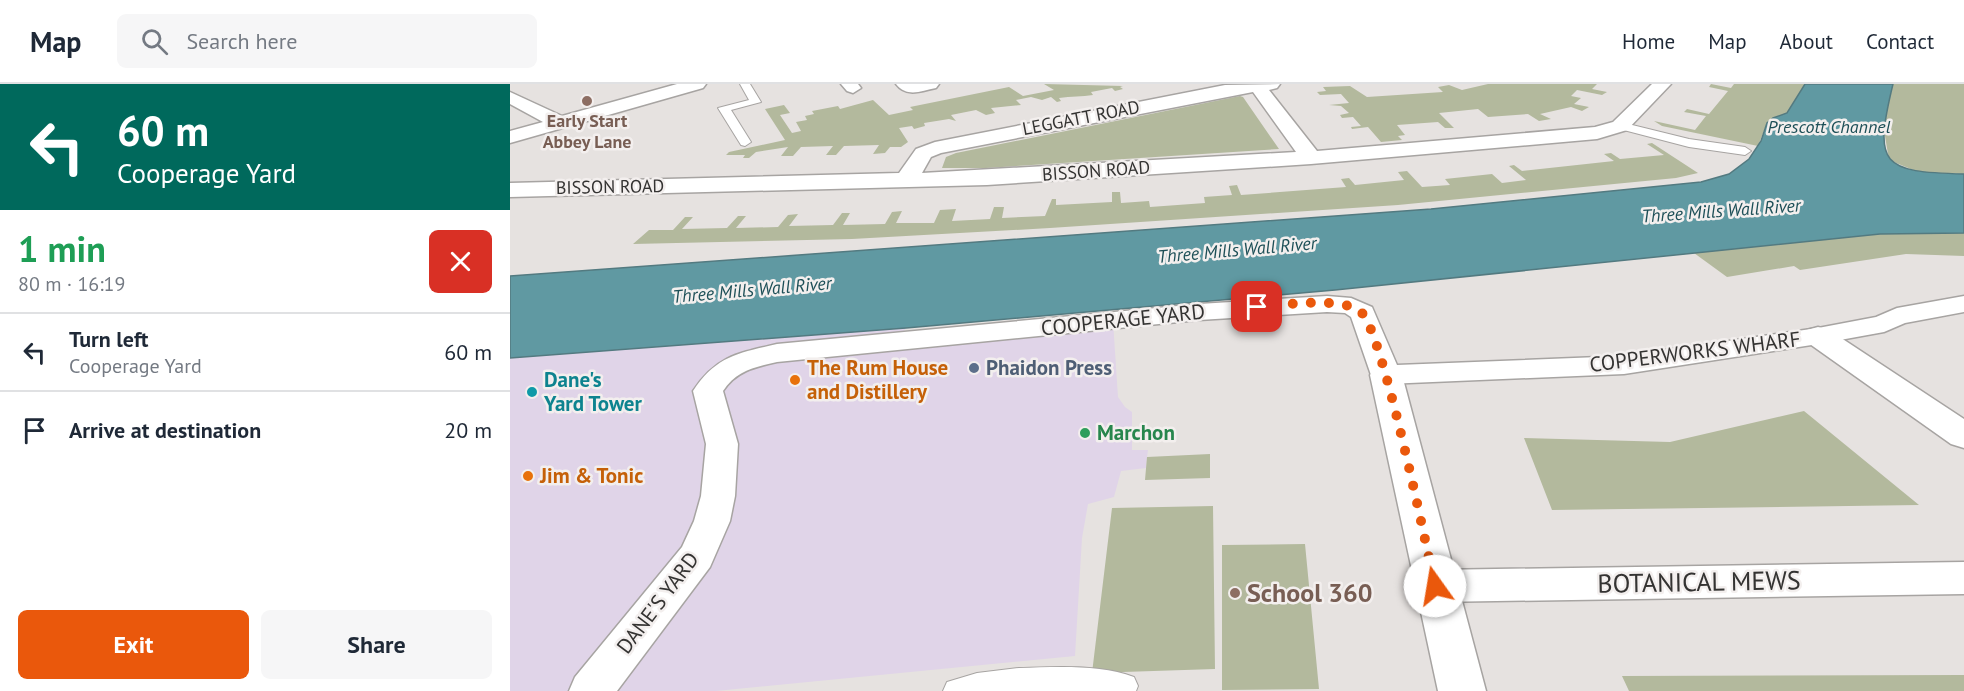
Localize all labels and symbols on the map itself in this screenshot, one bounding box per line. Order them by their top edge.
marker: Early Start Abbey Lane [580,94,594,108]
street label: LEGGATT ROAD [1020,95,1141,140]
place label: Early Start Abbey Lane [543,109,631,153]
water label: Prescott Channel [1767,115,1891,138]
street label: BISSON ROAD [1041,155,1151,186]
street label: BISSON ROAD [556,174,664,199]
water label: Three Mills Wall River [1641,193,1802,228]
water label: Three Mills Wall River [1157,231,1319,268]
water label: Three Mills Wall River [672,271,834,308]
pin [1231,281,1282,332]
street label: COOPERAGE YARD [1040,297,1206,342]
street label: COPPERWORKS WHARF [1588,325,1802,378]
place label: The Rum House and Distillery [807,354,948,405]
place label: Phaidon Press [986,354,1112,381]
marker: Phaidon Press [967,361,981,375]
place label: Dane's Yard Tower [543,366,643,417]
marker: The Rum House and Distillery [788,373,802,387]
marker: Dane's Yard Tower [525,385,539,399]
place label: Marchon [1097,419,1175,446]
marker: Marchon [1078,426,1092,440]
place label: Jim & Tonic [539,462,643,489]
marker: Jim & Tonic [521,469,535,483]
street label: DANE'S YARD [611,546,705,659]
position arrow [1403,554,1467,618]
street label: BOTANICAL MEWS [1597,563,1801,600]
place label: School 360 [1247,576,1373,609]
marker: School 360 [1228,586,1242,600]

